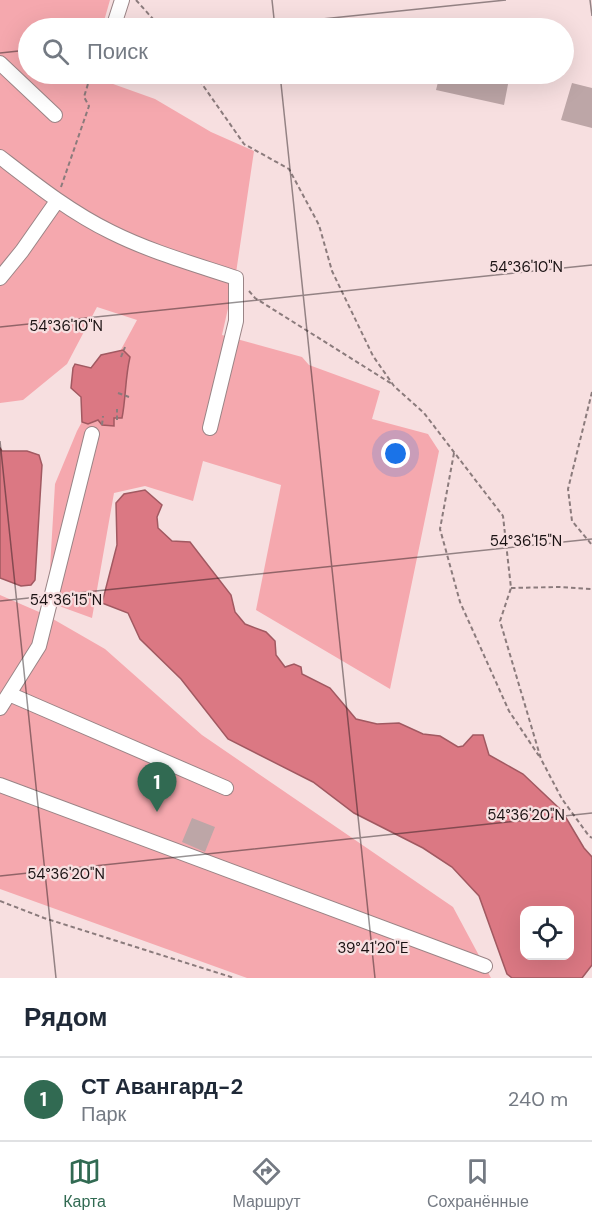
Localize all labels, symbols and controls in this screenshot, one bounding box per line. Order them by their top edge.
search box [18,18,574,84]
icon: search [39,35,72,68]
text: Поиск [87,37,148,66]
text: 54°36'10"N [489,257,563,277]
text: 54°36'10"N [29,316,103,336]
your location [381,439,410,468]
text: 54°36'15"N [490,531,562,551]
text: 54°36'15"N [30,590,102,610]
pin: 1 [138,762,176,812]
text: 54°36'20"N [487,805,565,825]
text: 54°36'20"N [27,864,105,884]
map controls [520,906,574,960]
button: locate [520,906,574,960]
text: 39°41'20"E [338,938,408,958]
text: Рядом [24,1000,107,1034]
text: СТ Авангард-2 [81,1072,243,1101]
text: 1 [40,1086,47,1112]
text: 240 m [508,1086,568,1112]
text: Парк [81,1101,126,1127]
tab: Карта [63,1155,106,1212]
tab: Маршрут [232,1155,301,1212]
tab: Сохранённые [427,1155,529,1212]

